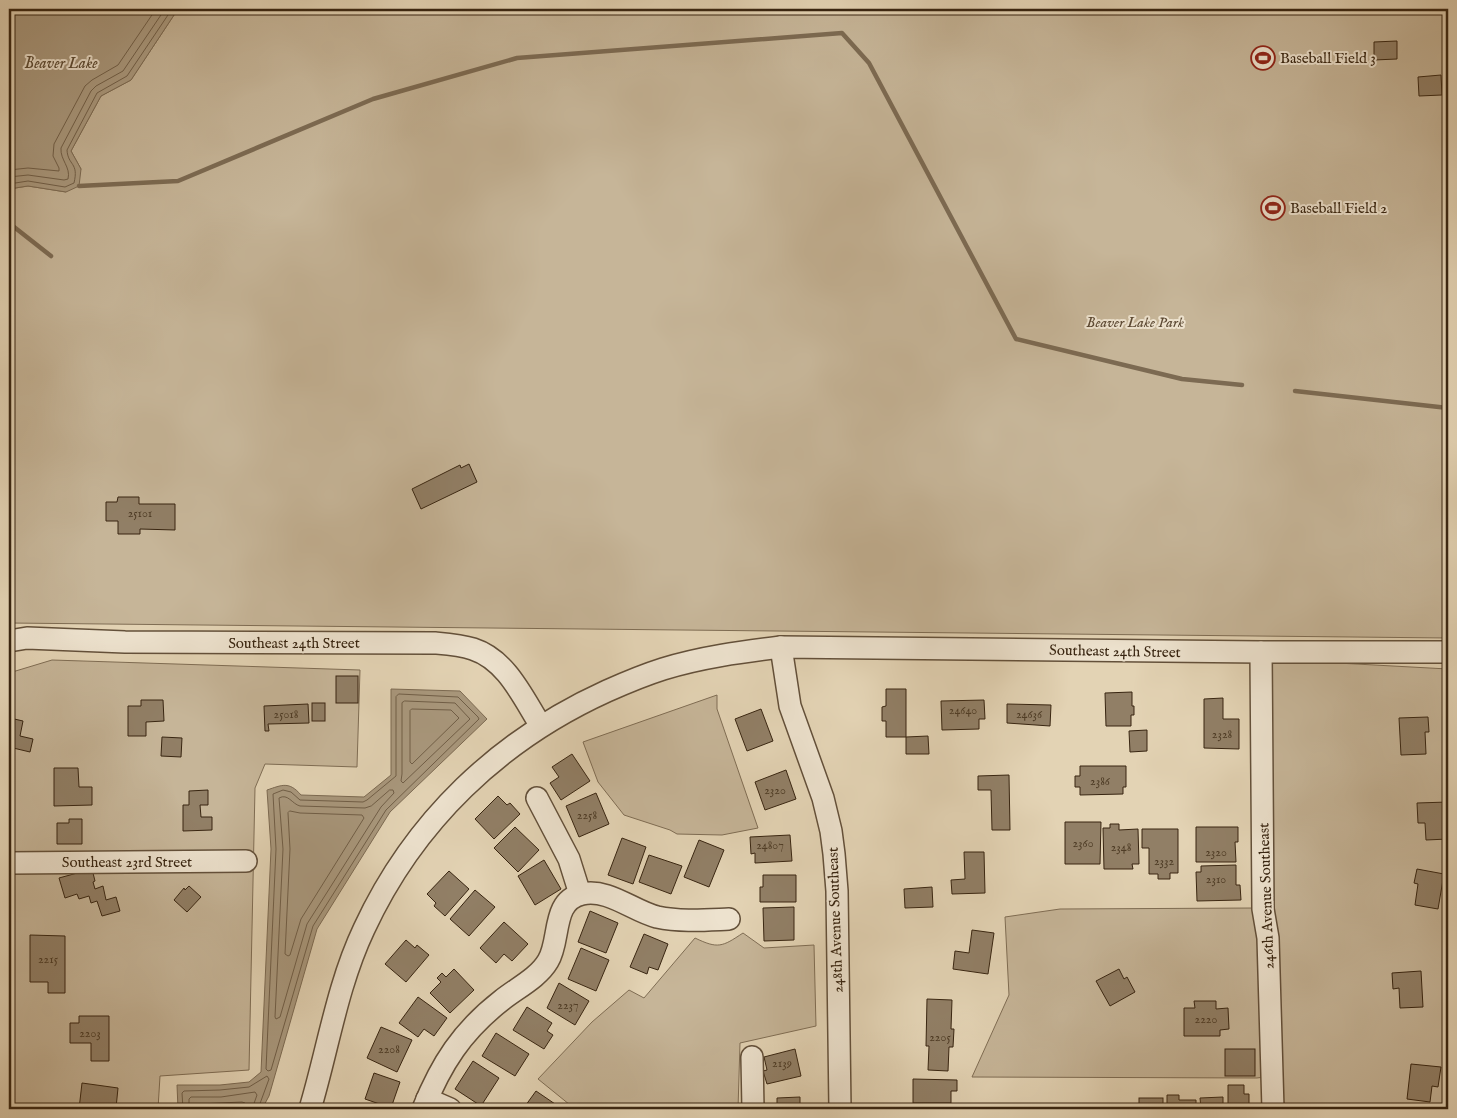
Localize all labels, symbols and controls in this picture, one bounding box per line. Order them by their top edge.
sports icon: Baseball Field 3 [1250,45,1276,71]
place label: Baseball Field 3 [1280,49,1376,68]
water label: Beaver Lake [24,54,98,74]
sports icon: Baseball Field 2 [1260,195,1286,221]
place label: Baseball Field 2 [1290,199,1387,218]
park label: Beaver Lake Park [1086,313,1184,332]
house number: 25101 [128,506,152,521]
street label: Southeast 24th Street [228,634,360,653]
street label: Southeast 24th Street [1049,641,1181,662]
house number: 24640 [949,703,977,718]
house number: 25018 [274,707,299,722]
house number: 24636 [1016,707,1043,722]
house number: 2328 [1212,727,1233,742]
house number: 2386 [1090,774,1111,789]
house number: 2320 [764,783,786,798]
house number: 2258 [577,808,597,823]
street label: 246th Avenue Southeast [1254,822,1279,970]
house number: 2360 [1072,836,1094,851]
house number: 24807 [756,838,784,853]
house number: 2348 [1111,840,1132,855]
house number: 2320 [1205,845,1227,860]
street label: 248th Avenue Southeast [823,847,848,993]
street label: Southeast 23rd Street [62,853,192,872]
house number: 2332 [1154,854,1174,869]
house number: 2310 [1206,872,1226,887]
house number: 2215 [38,952,59,967]
house number: 2237 [557,998,579,1013]
house number: 2220 [1195,1012,1217,1027]
house number: 2203 [79,1026,101,1041]
house number: 2205 [929,1030,951,1045]
house number: 2208 [378,1042,400,1057]
house number: 2139 [772,1056,792,1071]

